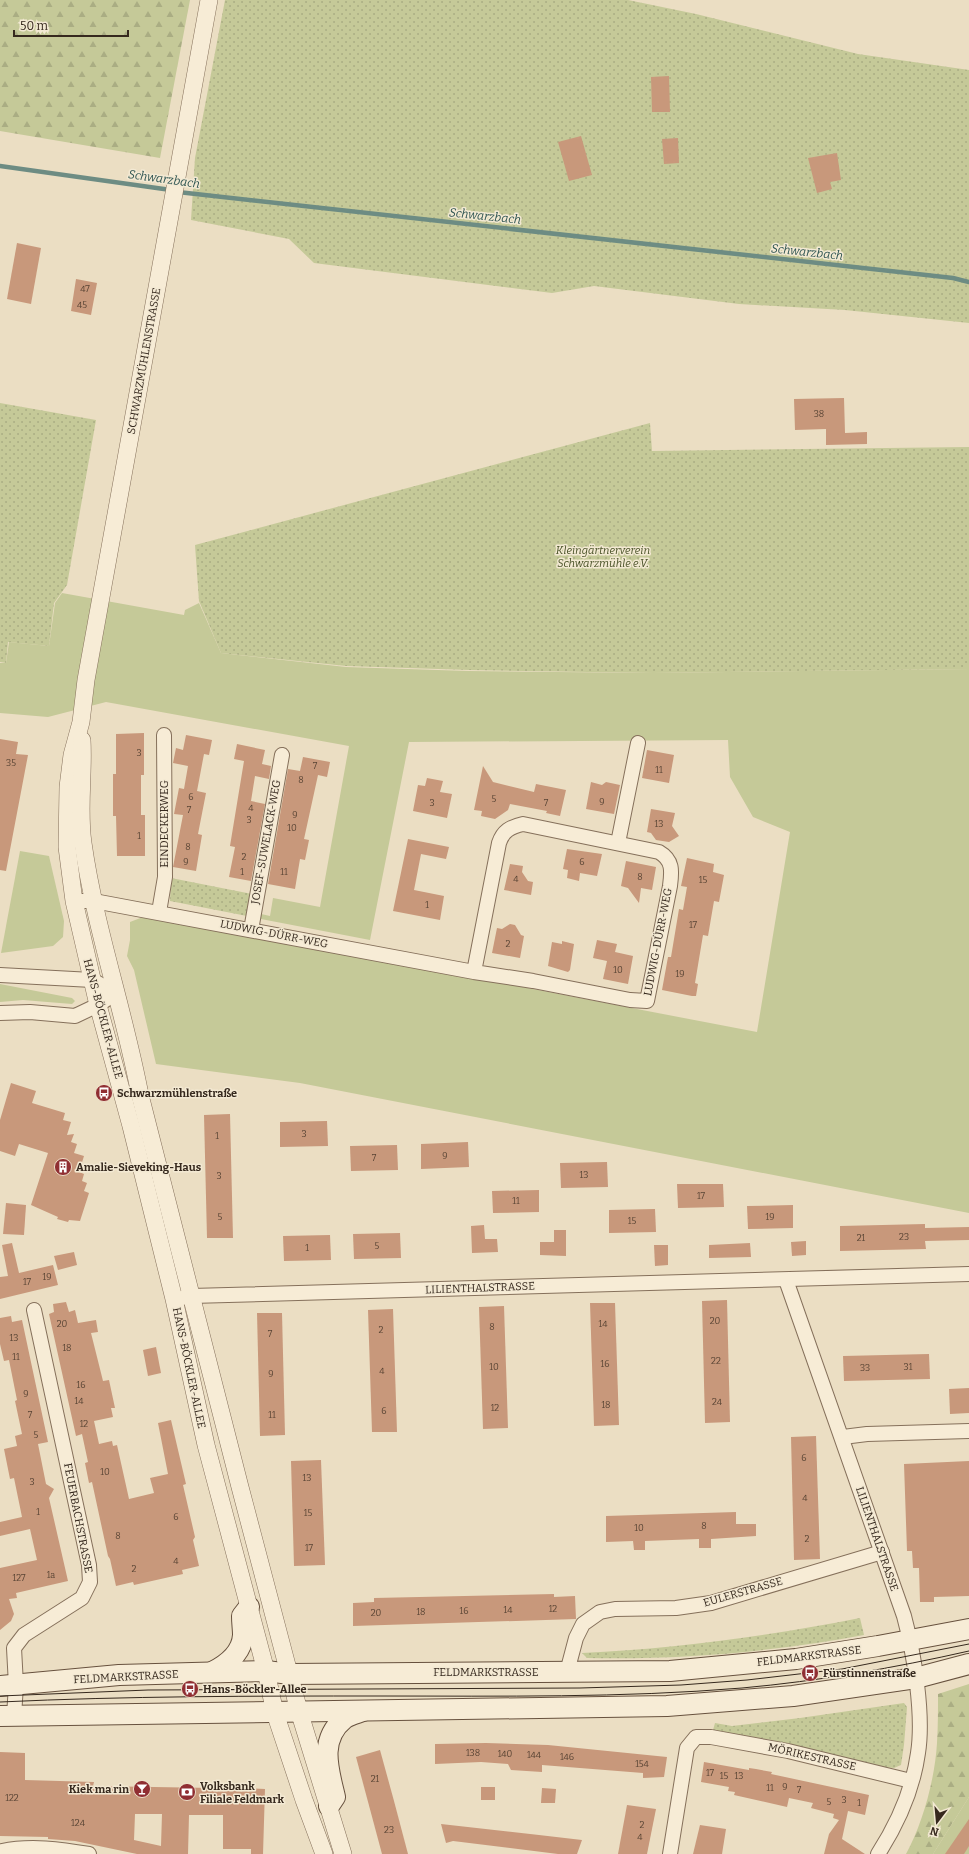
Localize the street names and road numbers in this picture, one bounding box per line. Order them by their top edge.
street label: SCHWARZMÜHLENSTRASSE [125,287,163,435]
street label: JOSEF-SUWELACK-WEG [248,779,283,906]
street label: EINDECKERWEG [158,780,171,868]
street label: LUDWIG-DÜRR-WEG [641,887,675,997]
street label: LUDWIG-DÜRR-WEG [219,917,329,951]
street label: HANS-BÖCKLER-ALLEE [81,958,125,1081]
street label: LILIENTHALSTRASSE [425,1280,535,1296]
street label: HANS-BÖCKLER-ALLEE [170,1306,208,1430]
street label: FEUERBACHSTRASSE [61,1462,95,1574]
street label: LILIENTHALSTRASSE [853,1485,901,1593]
street label: EULERSTRASSE [702,1574,784,1610]
street label: FELDMARKSTRASSE [756,1643,862,1669]
street label: FELDMARKSTRASSE [433,1666,539,1679]
street label: FELDMARKSTRASSE [73,1668,179,1686]
street label: MÖRIKESTRASSE [767,1741,858,1774]

